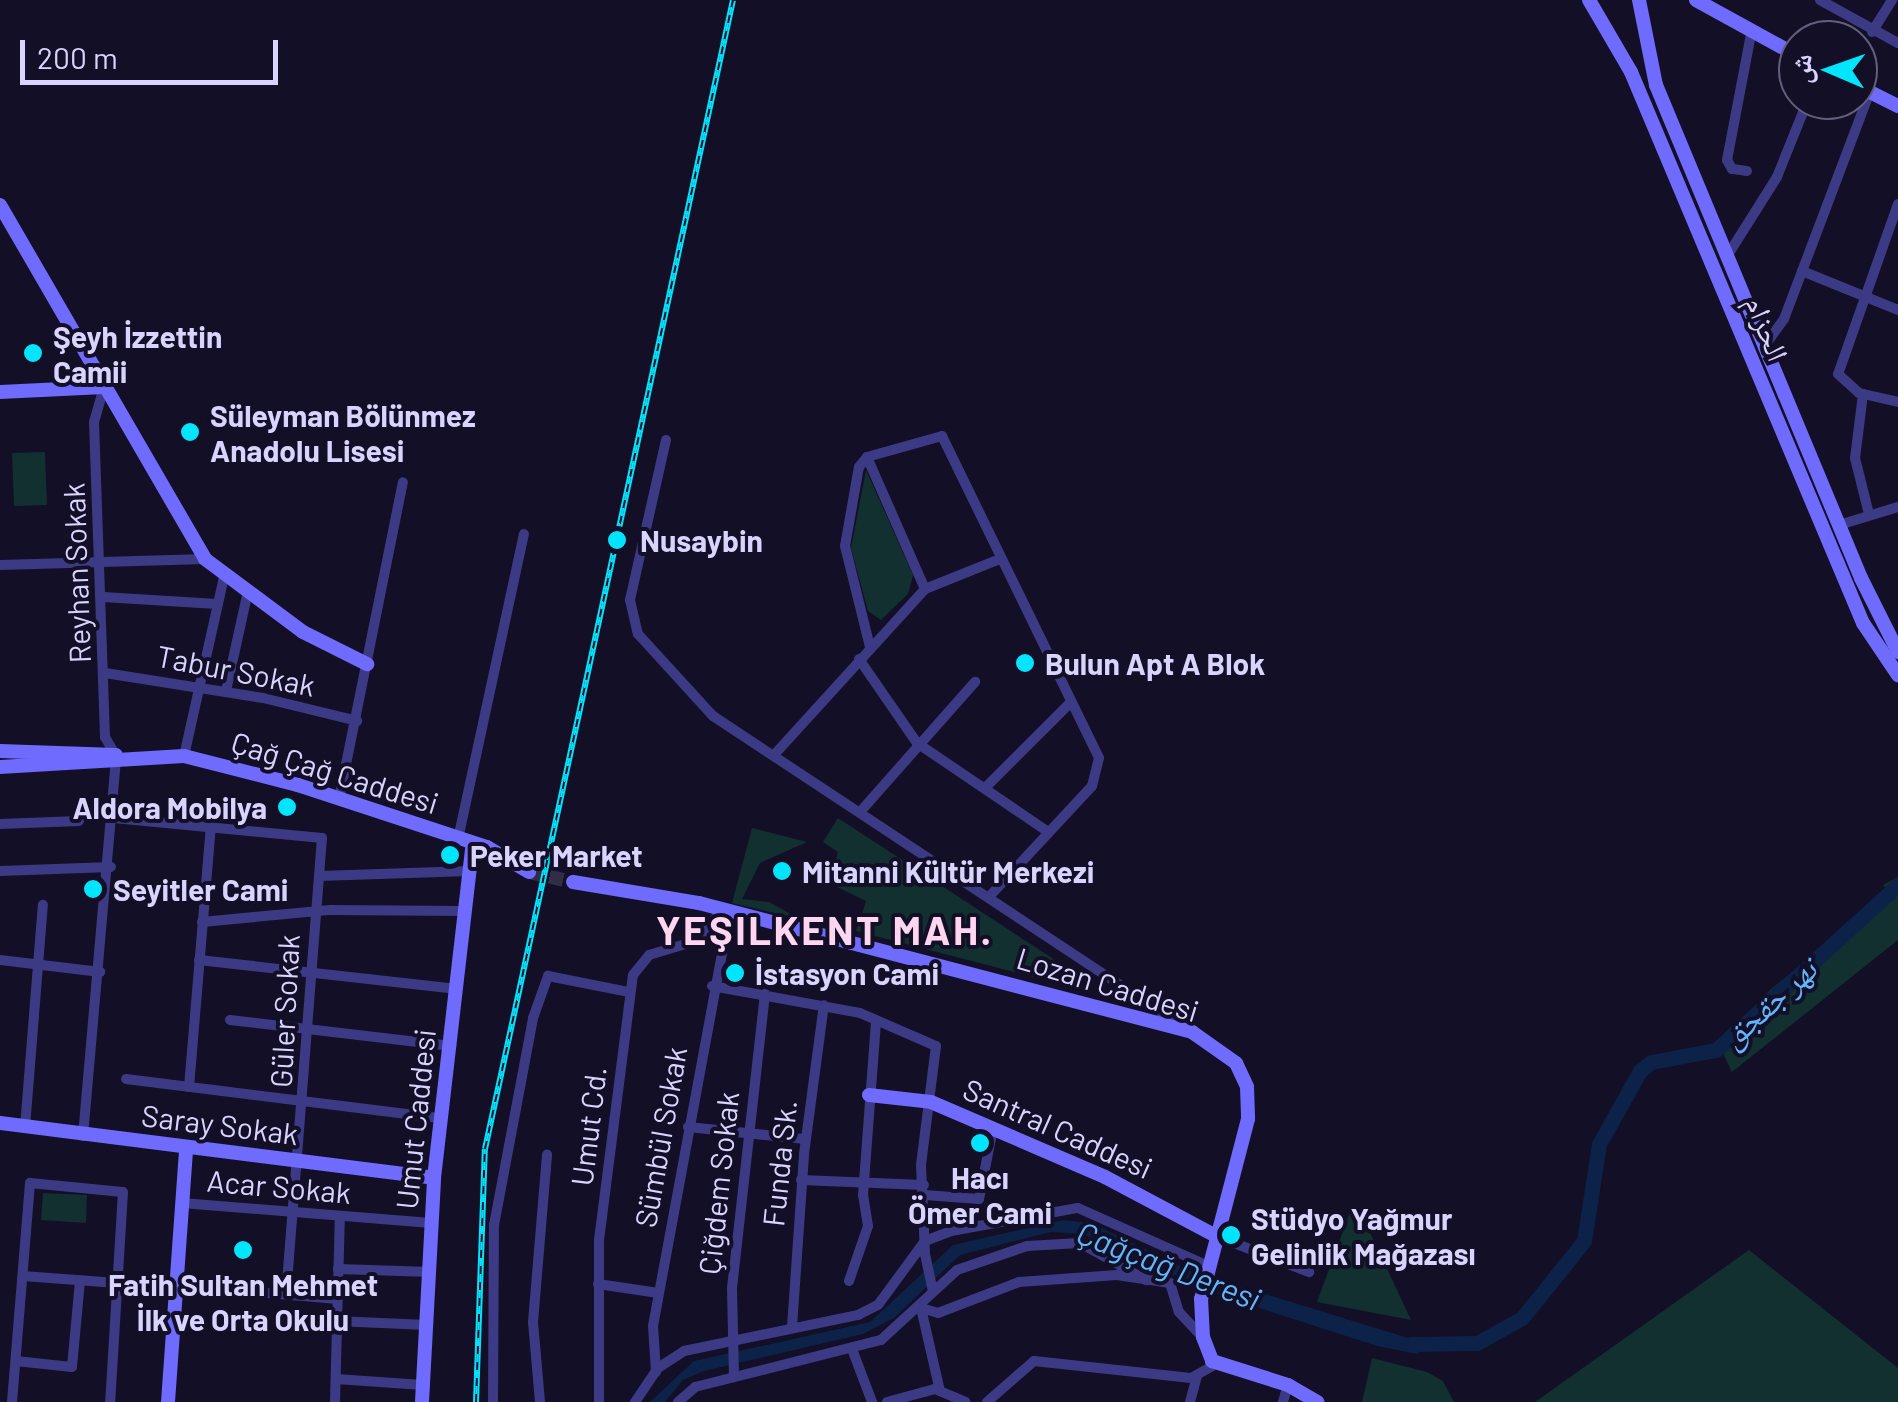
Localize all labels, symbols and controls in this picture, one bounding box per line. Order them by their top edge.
scale bar [25,20,282,82]
north arrow [1778,20,1878,120]
text: 200 m [37,39,118,75]
text: ش [1783,54,1818,84]
street label: الحزام [1739,290,1797,366]
place label: Şeyh İzzettin Camii [53,318,222,388]
marker: Şeyh İzzettin Camii [22,342,44,364]
place label: Süleyman Bölünmez Anadolu Lisesi [210,397,476,468]
marker: Süleyman Bölünmez Anadolu Lisesi [179,421,201,443]
street label: Reyhan Sokak [55,482,97,664]
place label: Nusaybin [640,522,763,558]
marker: Nusaybin [604,527,630,553]
street label: Tabur Sokak [154,637,318,703]
place label: Bulun Apt A Blok [1045,645,1265,681]
marker: Bulun Apt A Blok [1014,652,1036,674]
street label: Çağ Çağ Caddesi [227,723,443,821]
place label: Aldora Mobilya [72,789,267,825]
marker: Aldora Mobilya [276,796,298,818]
place label: Peker Market [470,837,643,873]
marker: Peker Market [439,844,461,866]
place label: Mitanni Kültür Merkezi [802,853,1094,889]
marker: Mitanni Kültür Merkezi [771,860,793,882]
place label: Seyitler Cami [113,871,288,907]
marker: Seyitler Cami [82,878,104,900]
district label: YEŞILKENT MAH. [656,905,994,953]
street label: Güler Sokak [262,933,306,1089]
street label: Lozan Caddesi [1013,939,1203,1029]
water label: نهر جقجق [1713,949,1823,1055]
place label: İstasyon Cami [755,955,939,991]
marker: İstasyon Cami [724,962,746,984]
street label: Umut Caddesi [388,1027,442,1211]
street label: Sümbül Sokak [626,1044,694,1230]
street label: Umut Cd. [563,1064,613,1188]
street label: Santral Caddesi [958,1070,1158,1186]
street label: Çiğdem Sokak [690,1090,746,1276]
street label: Saray Sokak [140,1097,300,1151]
street label: Funda Sk. [754,1098,804,1228]
marker: Hacı Ömer Cami [969,1132,991,1154]
place label: Hacı Ömer Cami [908,1159,1052,1230]
street label: Acar Sokak [205,1162,353,1210]
place label: Stüdyo Yağmur Gelinlik Mağazası [1251,1200,1476,1270]
water label: Çağçağ Deresi [1072,1212,1266,1318]
marker: Stüdyo Yağmur Gelinlik Mağazası [1220,1224,1242,1246]
marker: Fatih Sultan Mehmet İlk ve Orta Okulu [232,1239,254,1261]
place label: Fatih Sultan Mehmet İlk ve Orta Okulu [108,1266,378,1336]

